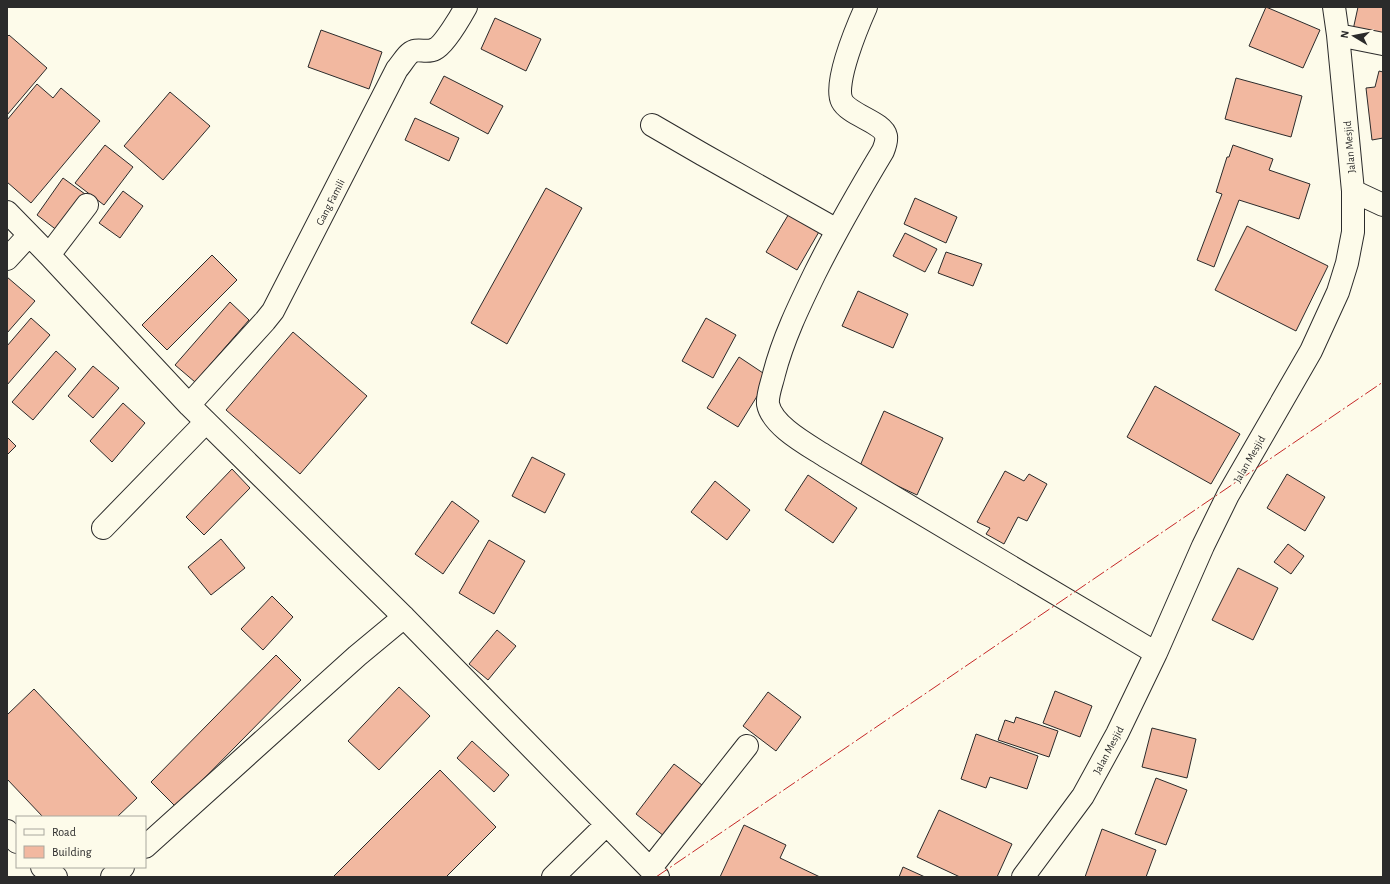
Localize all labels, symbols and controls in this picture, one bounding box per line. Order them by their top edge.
north arrow [1334,16,1374,56]
text: N [1339,30,1351,39]
street label: Jalan Mesjid [1342,120,1357,174]
street label: Gang Famili [314,177,347,227]
street label: Jalan Mesjid [1232,434,1267,485]
street label: Jalan Mesjid [1091,724,1126,776]
legend [16,816,146,868]
text: Road [52,826,76,838]
text: Building [52,846,92,858]

